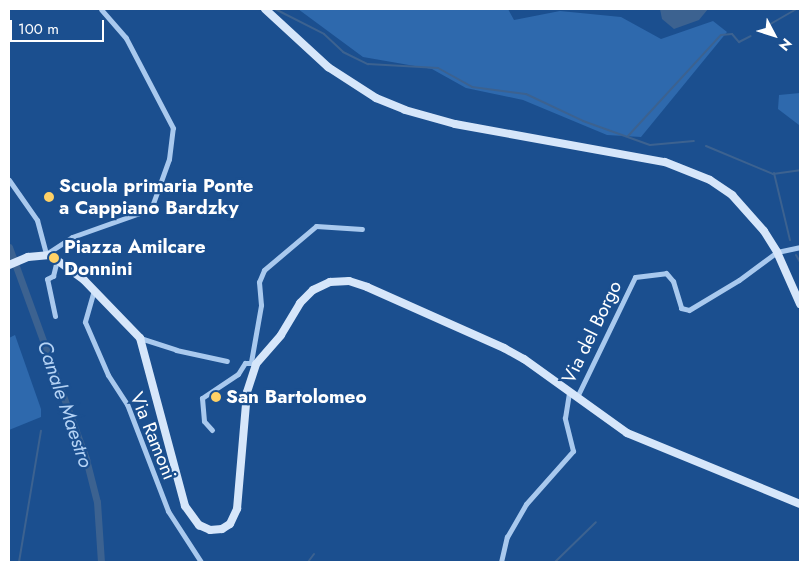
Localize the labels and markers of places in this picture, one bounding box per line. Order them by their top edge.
place label: Scuola primaria Ponte a Cappiano Bardzky [59,175,253,219]
marker: Scuola primaria Ponte a Cappiano Bardzky [43,191,55,203]
place label: Piazza Amilcare Donnini [64,236,206,280]
marker: Piazza Amilcare Donnini [48,252,60,264]
place label: San Bartolomeo [226,386,367,408]
marker: San Bartolomeo [210,391,222,403]

